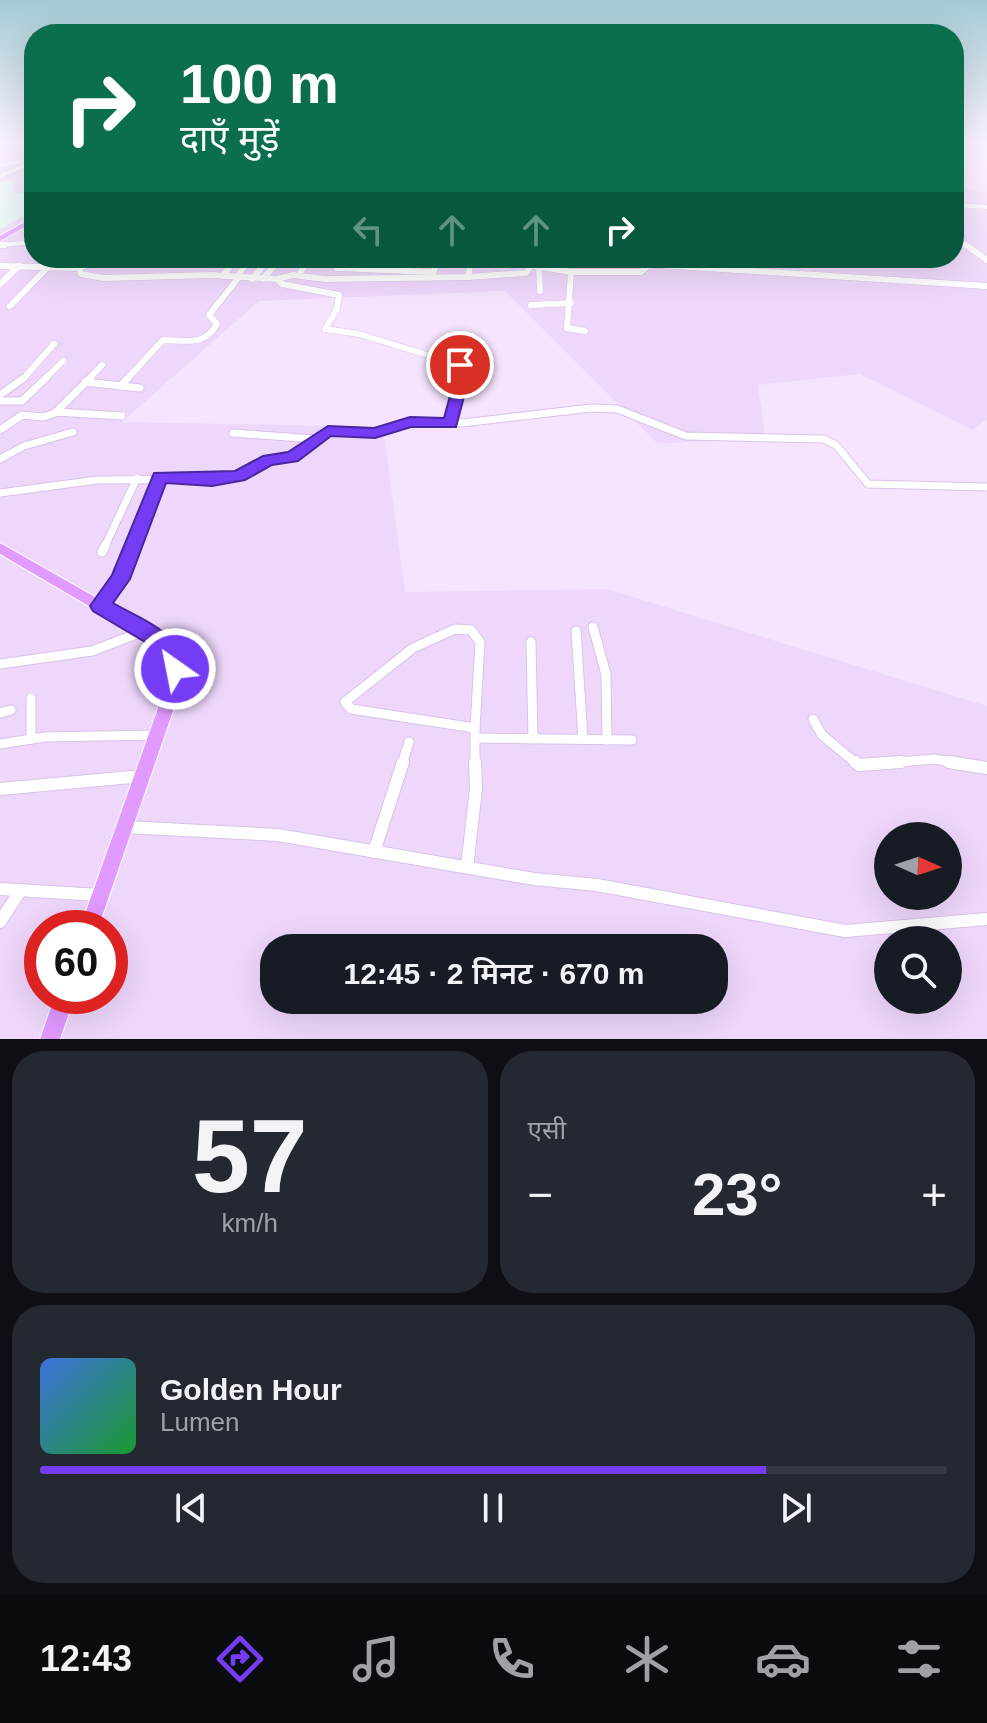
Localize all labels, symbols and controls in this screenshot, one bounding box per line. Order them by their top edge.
text: 100 m [180,52,339,115]
icon: right [48,56,152,160]
text: दाएँ मुड़ें [180,118,279,159]
icon: left [346,208,390,252]
icon: ahead [430,208,474,252]
icon: ahead [514,208,558,252]
icon: right [598,208,642,252]
pin [426,331,494,399]
icon: arrive [438,343,482,387]
position arrow [133,627,217,711]
north arrow [874,822,962,910]
map controls [874,822,962,1014]
speed limit sign: 60 [24,910,128,1014]
button: search [874,926,962,1014]
text: 12:45 · 2 मिनट · 670 m [343,957,645,990]
text: 57 [192,1098,308,1214]
text: एसी [528,1115,566,1145]
text: 23° [692,1161,783,1228]
text: − [528,1170,553,1219]
text: + [921,1170,947,1219]
text: km/h [222,1208,278,1238]
text: Golden Hour [160,1373,342,1406]
text: Lumen [160,1407,240,1437]
icon: previous [169,1486,213,1530]
icon: pause [471,1486,515,1530]
icon: next [774,1486,818,1530]
icon: directions [212,1631,268,1687]
icon: music [348,1631,404,1687]
icon: phone [484,1631,540,1687]
icon: climate [619,1631,675,1687]
icon: car [755,1631,811,1687]
icon: filters [891,1631,947,1687]
text: 12:43 [40,1638,132,1679]

